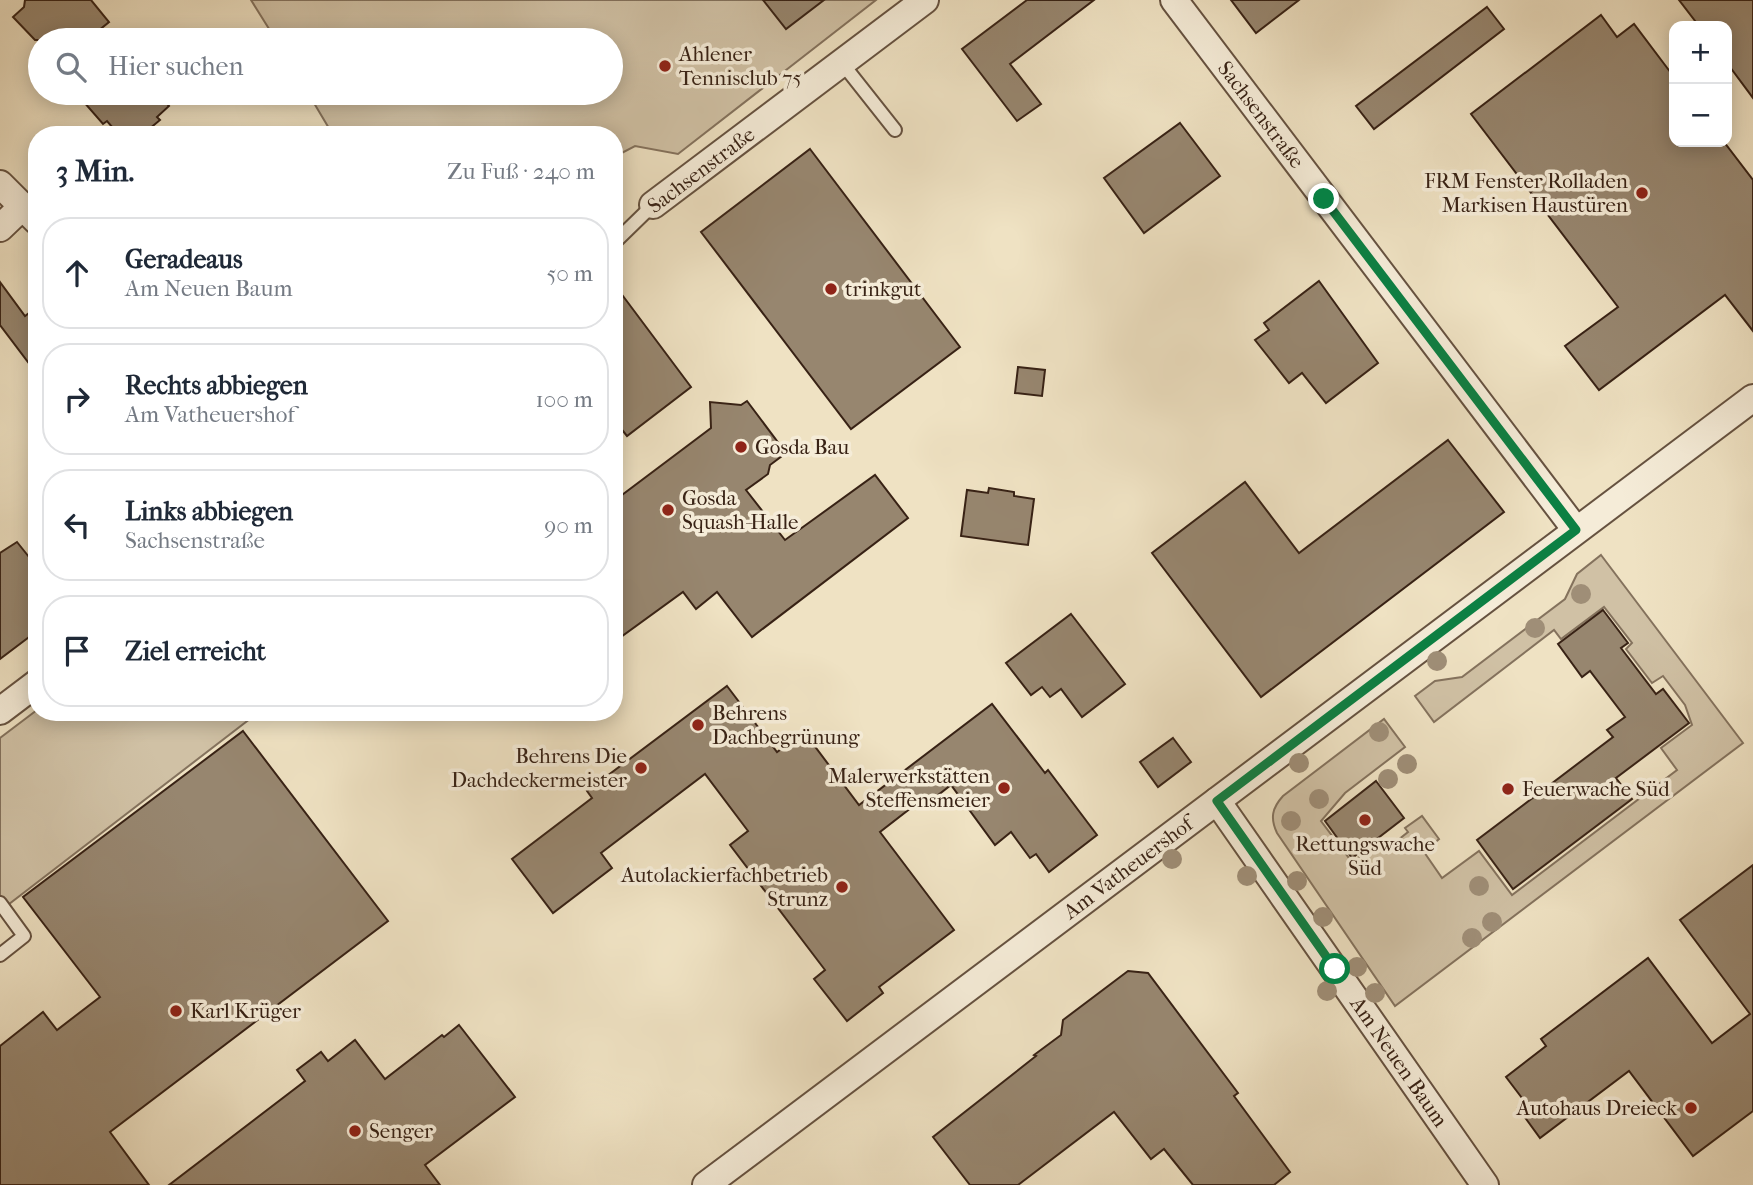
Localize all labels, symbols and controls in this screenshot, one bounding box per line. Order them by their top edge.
map controls [1669,21,1732,147]
button: + [1669,21,1732,84]
search box [28,28,623,105]
place label: Ahlener Tennisclub 75 [678,42,801,90]
icon: search [52,48,90,86]
text: Hier suchen [108,51,244,82]
street label: Sachsenstraße [1213,57,1309,173]
marker: Ahlener Tennisclub 75 [657,58,673,74]
button: − [1669,84,1732,147]
street label: Sachsenstraße [643,122,759,218]
text: 3 Min. [56,154,134,189]
text: Zu Fuß · 240 m [447,158,595,185]
place label: FRM Fenster Rolladen Markisen Haustüren [1424,169,1628,217]
route end [1308,183,1339,214]
marker: FRM Fenster Rolladen Markisen Haustüren [1634,185,1650,201]
text: Geradeaus [125,244,243,275]
icon: ahead [58,254,96,292]
text: 50 m [546,260,593,287]
text: Am Neuen Baum [125,275,293,302]
place label: trinkgut [845,277,922,301]
marker: trinkgut [823,281,839,297]
text: Rechts abbiegen [125,370,308,401]
icon: right [58,380,96,418]
text: 100 m [535,386,593,413]
text: Am Vatheuershof [125,401,295,428]
place label: Gosda Bau [755,435,849,459]
marker: Gosda Bau [733,439,749,455]
place label: Gosda Squash-Halle [682,486,798,534]
text: Links abbiegen [125,496,293,527]
marker: Gosda Squash-Halle [660,502,676,518]
icon: left [58,506,96,544]
text: 90 m [544,512,593,539]
text: Sachsenstraße [125,527,265,554]
icon: arrive [58,632,96,670]
text: Ziel erreicht [125,636,266,667]
place label: Behrens Dachbegrünung [712,701,860,749]
marker: Behrens Dachbegrünung [690,717,706,733]
place label: Behrens Die Dachdeckermeister [451,744,627,792]
marker: Behrens Die Dachdeckermeister [633,760,649,776]
place label: Malerwerkstätten Steffensmeier [828,764,990,812]
place label: Feuerwache Süd [1522,777,1670,801]
marker: Malerwerkstätten Steffensmeier [996,780,1012,796]
marker: Feuerwache Süd [1500,781,1516,797]
street label: Am Vatheuershof [1058,809,1201,925]
marker: Rettungswache Süd [1357,812,1373,828]
place label: Rettungswache Süd [1295,832,1435,880]
place label: Autolackierfachbetrieb Strunz [620,863,828,911]
marker: Autolackierfachbetrieb Strunz [834,879,850,895]
route start [1319,953,1350,984]
street label: Am Neuen Baum [1345,991,1453,1132]
place label: Karl Krüger [190,999,301,1023]
marker: Karl Krüger [168,1003,184,1019]
place label: Autohaus Dreieck [1516,1096,1677,1120]
marker: Autohaus Dreieck [1683,1100,1699,1116]
place label: Senger [369,1119,433,1143]
marker: Senger [347,1123,363,1139]

